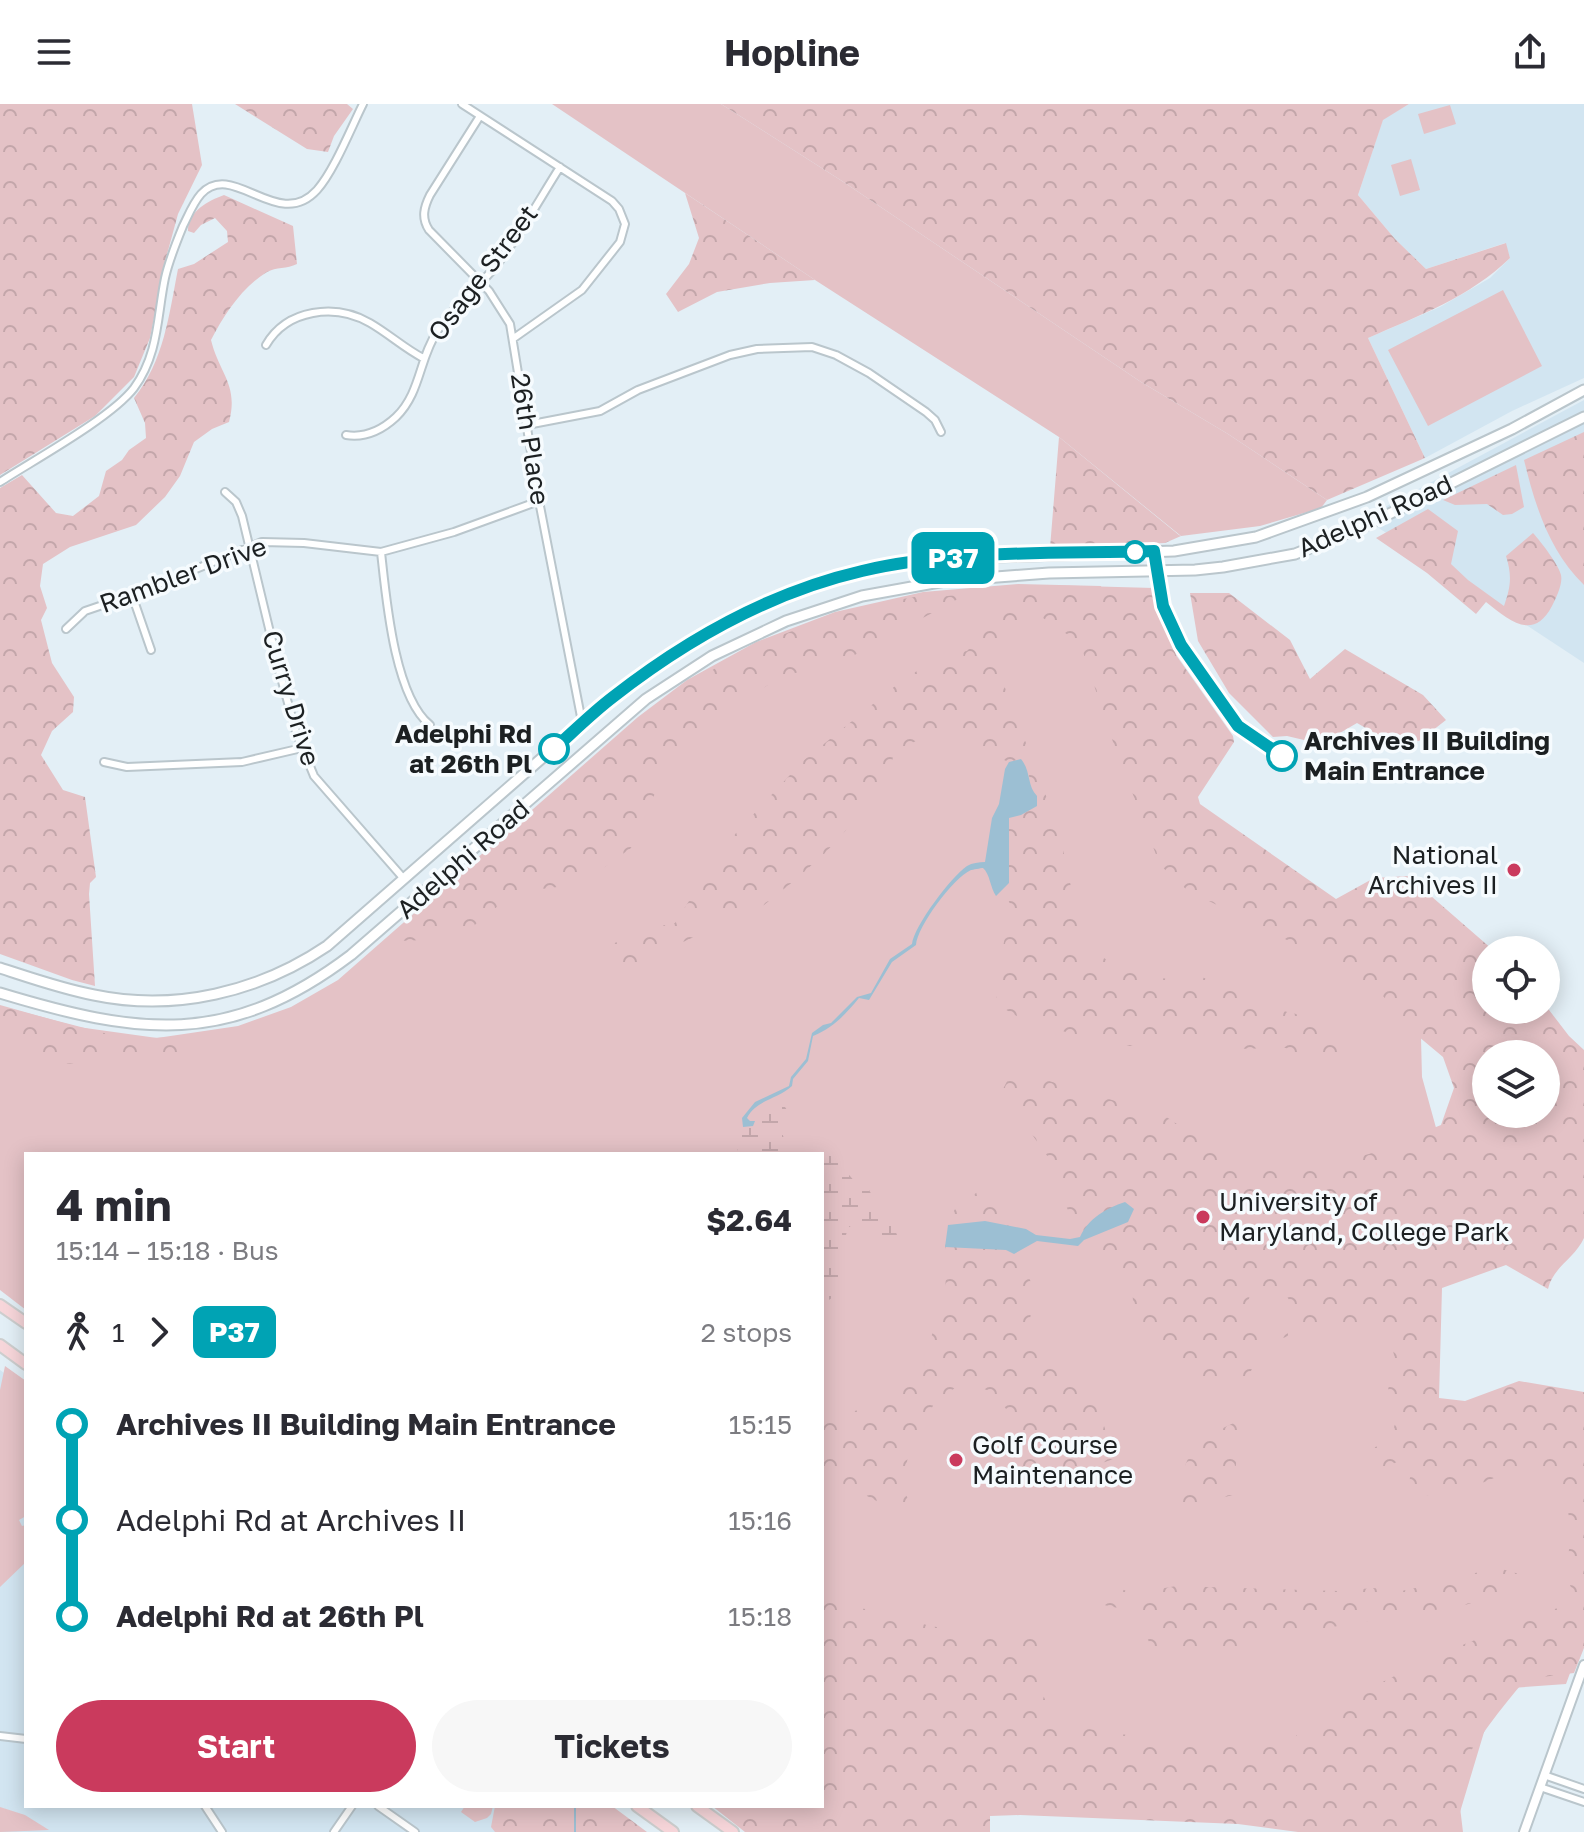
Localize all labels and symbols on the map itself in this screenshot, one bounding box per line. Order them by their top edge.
street label: Osage Street [421,199,544,347]
street label: 26th Place [505,371,556,507]
street label: Adelphi Road [1293,468,1457,563]
street label: Rambler Drive [95,530,271,619]
line badge: P37 [907,532,999,584]
unlabelled marker [1124,541,1146,563]
street label: Curry Drive [256,626,327,769]
place label: Adelphi Rd at 26th Pl [395,718,532,779]
place label: Archives II Building Main Entrance [1304,725,1550,786]
marker: Adelphi Rd at 26th Pl [539,734,569,764]
marker: Archives II Building Main Entrance [1267,741,1297,771]
street label: Adelphi Road [390,793,535,925]
place label: National Archives II [1368,839,1498,900]
marker: National Archives II [1505,861,1523,879]
place label: University of Maryland, College Park [1219,1186,1510,1247]
marker: University of Maryland, College Park [1194,1208,1212,1226]
place label: Golf Course Maintenance [972,1429,1133,1490]
marker: Golf Course Maintenance [947,1451,965,1469]

